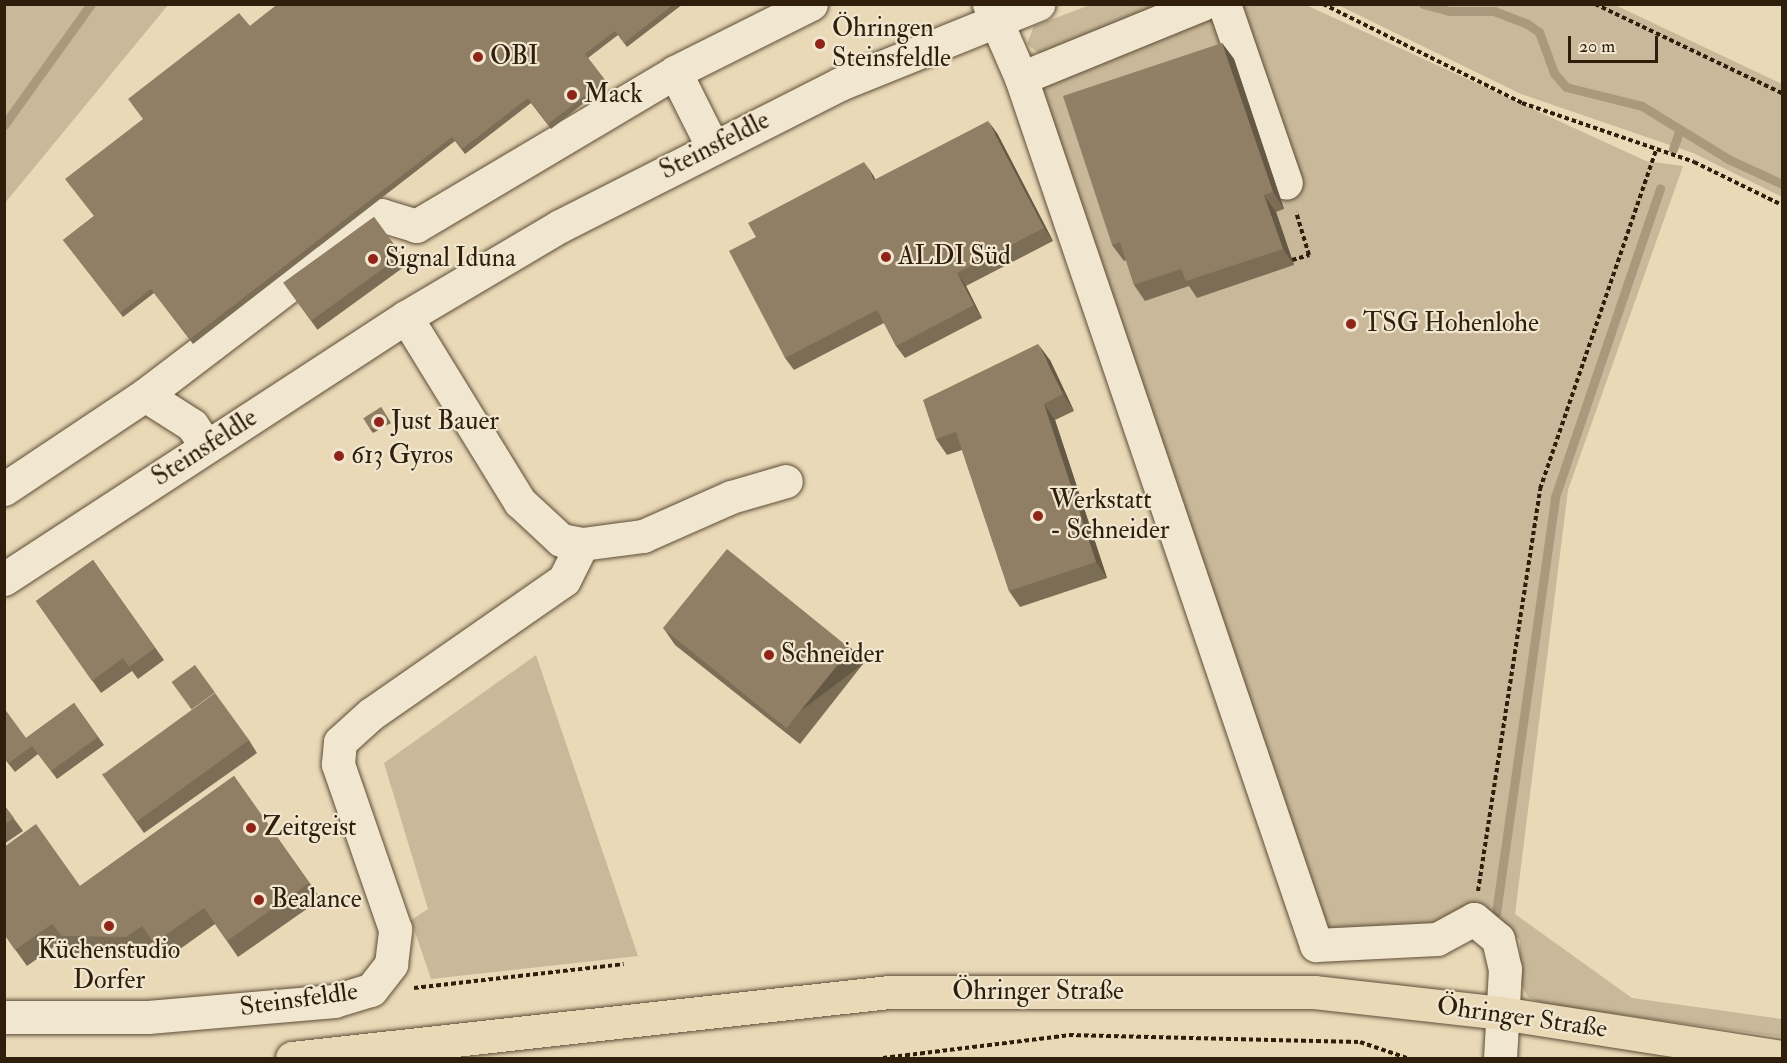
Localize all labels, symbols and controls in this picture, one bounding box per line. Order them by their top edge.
place label: Öhringen Steinsfeldle [832,13,951,74]
scale bar [1571,24,1661,62]
text: 20 m [1579,35,1615,58]
marker: Öhringen Steinsfeldle [813,37,827,51]
place label: OBI [490,41,538,73]
marker: OBI [471,50,485,64]
place label: Mack [584,79,643,111]
marker: Mack [565,88,579,102]
street label: Steinsfeldle [655,105,775,187]
place label: ALDI Süd [898,241,1011,273]
place label: Signal Iduna [385,243,516,275]
marker: ALDI Süd [879,250,893,264]
marker: Signal Iduna [366,252,380,266]
place label: TSG Hohenlohe [1363,308,1539,340]
marker: TSG Hohenlohe [1344,317,1358,331]
street label: Steinsfeldle [147,403,263,493]
place label: Just Bauer [391,406,499,438]
marker: Just Bauer [372,415,386,429]
place label: 613 Gyros [351,440,453,472]
marker: 613 Gyros [332,449,346,463]
place label: Werkstatt - Schneider [1050,485,1169,546]
marker: Werkstatt - Schneider [1031,509,1045,523]
place label: Schneider [781,639,884,671]
marker: Schneider [762,648,776,662]
place label: Zeitgeist [263,812,356,844]
marker: Zeitgeist [244,821,258,835]
place label: Bealance [271,884,362,916]
marker: Bealance [252,893,266,907]
marker: Küchenstudio Dorfer [102,919,116,933]
place label: Küchenstudio Dorfer [38,935,180,996]
street label: Steinsfeldle [238,976,360,1024]
street label: Öhringer Straße [952,976,1124,1008]
street label: Öhringer Straße [1435,991,1609,1045]

